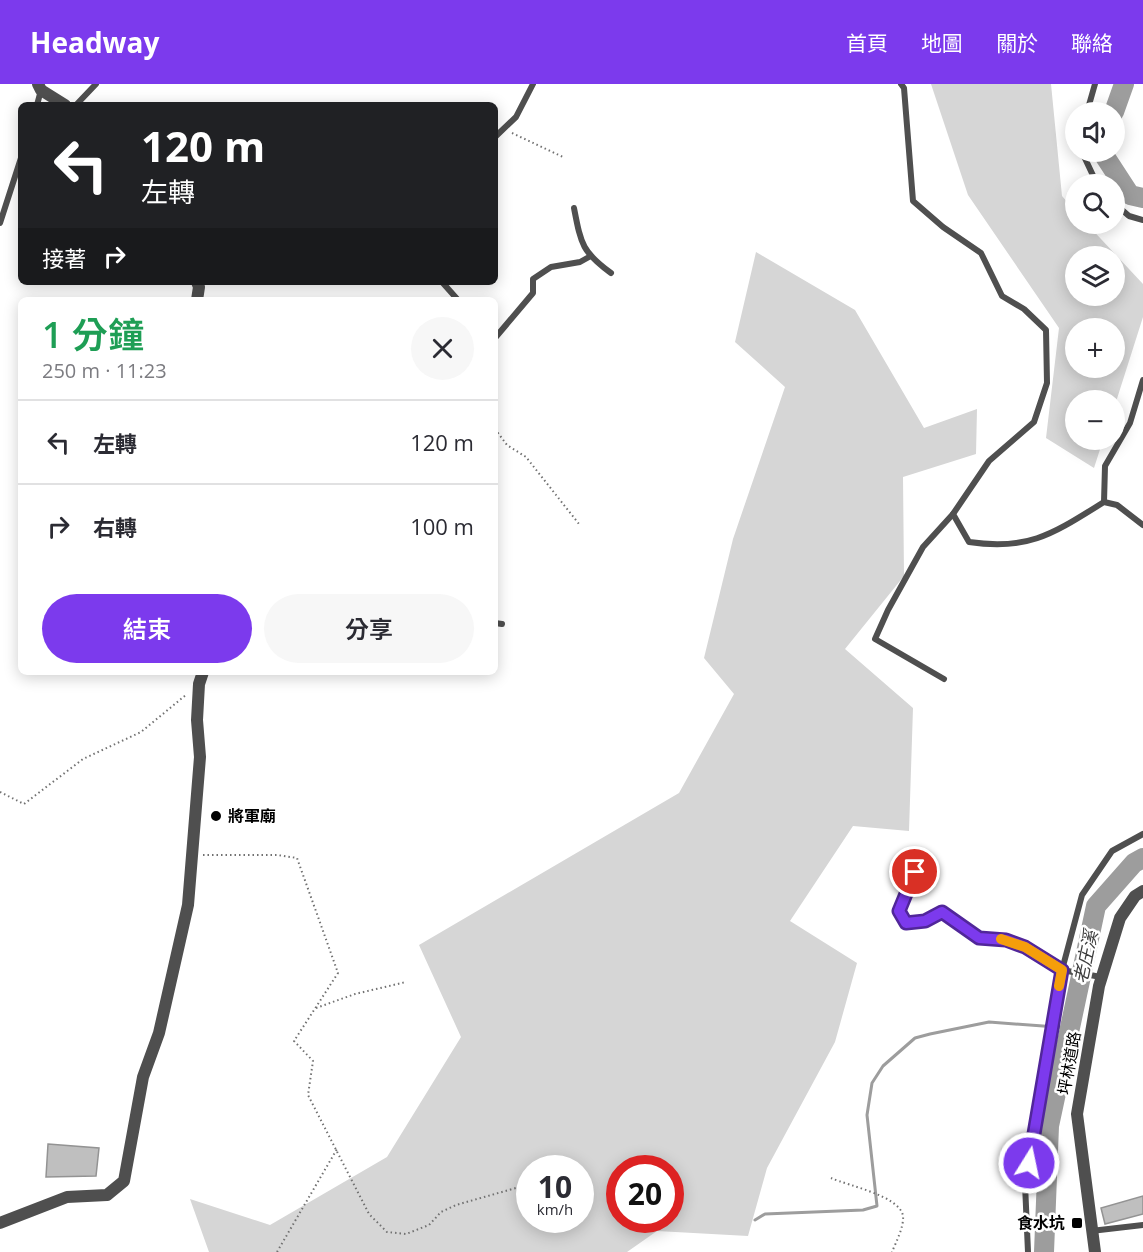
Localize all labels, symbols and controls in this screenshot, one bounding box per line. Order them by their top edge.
text: Headway [30,23,159,61]
text: 首頁 [846,29,888,57]
text: 地圖 [921,29,963,57]
text: 關於 [996,29,1038,57]
text: 聯絡 [1071,29,1113,57]
map controls [1065,102,1125,450]
button: sound [1065,102,1125,162]
text: 120 m [141,117,265,174]
icon: left [42,126,120,204]
text: 左轉 [141,173,195,210]
button: search [1065,174,1125,234]
icon: right [98,240,131,273]
text: 接著 [42,243,86,273]
button: layers [1065,246,1125,306]
text: 1 分鐘 [42,310,144,359]
button: close [411,317,474,380]
button: + [1065,318,1125,378]
text: 250 m · 11:23 [42,357,167,384]
button: − [1065,390,1125,450]
icon: left [42,426,75,459]
text: 120 m [410,427,474,457]
text: 左轉 [93,428,137,458]
icon: right [42,510,75,543]
text: 100 m [410,511,474,541]
text: 右轉 [93,512,137,542]
button: 結束 [42,594,252,663]
button: 分享 [264,594,474,663]
place label: 將軍廟 [228,805,276,827]
marker: 將軍廟 [209,809,223,823]
pin [889,846,940,897]
icon: arrive [898,855,931,888]
water label: 老庄溪 [1068,925,1103,986]
street label: 坪林道路 [1053,1030,1085,1096]
position arrow [997,1131,1061,1195]
speed limit sign: 20 [606,1155,684,1233]
text: 10 [538,1166,572,1207]
text: km/h [537,1199,573,1219]
place label: 食水坑 [1017,1212,1065,1234]
marker: 食水坑 [1070,1216,1084,1230]

